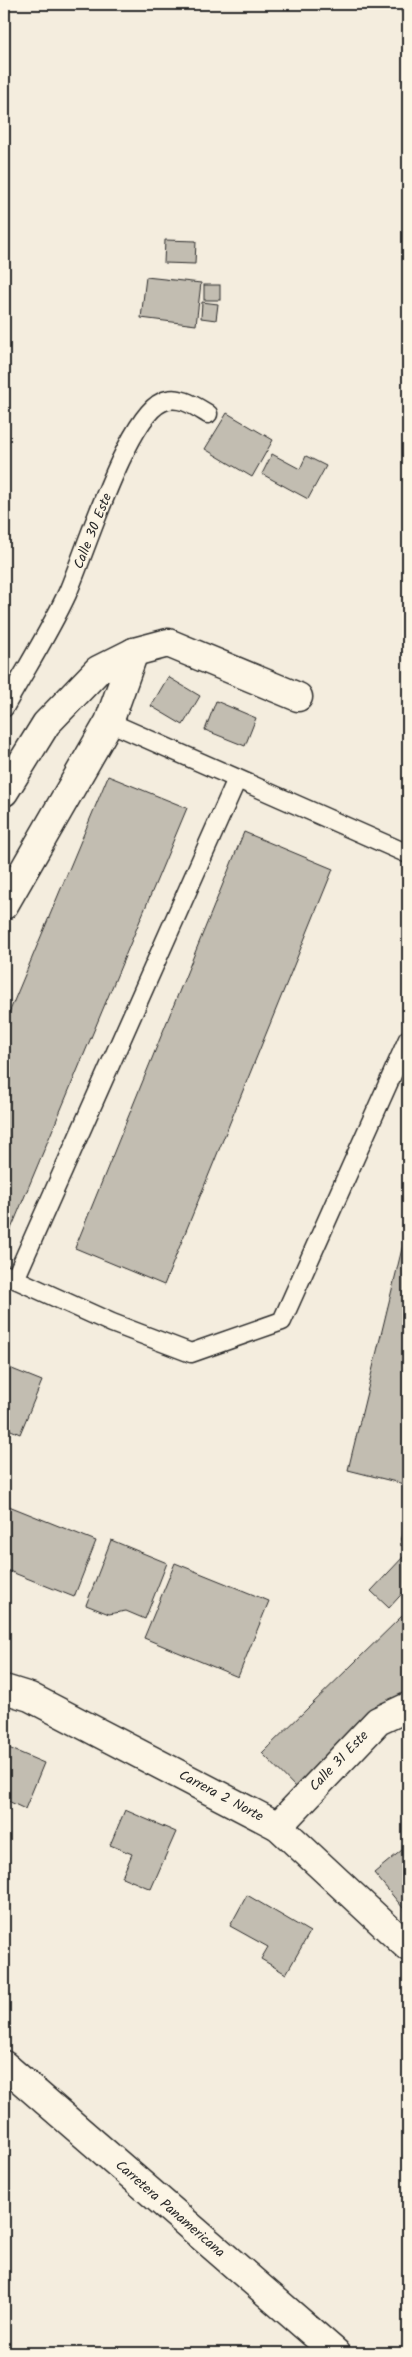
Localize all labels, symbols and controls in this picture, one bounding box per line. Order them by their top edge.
street label: Calle 30 Este [68,489,118,572]
street label: Calle 31 Este [304,1725,374,1797]
street label: Carrera 2 Norte [175,1764,268,1828]
street label: Carretera Panamericana [110,2155,230,2263]

